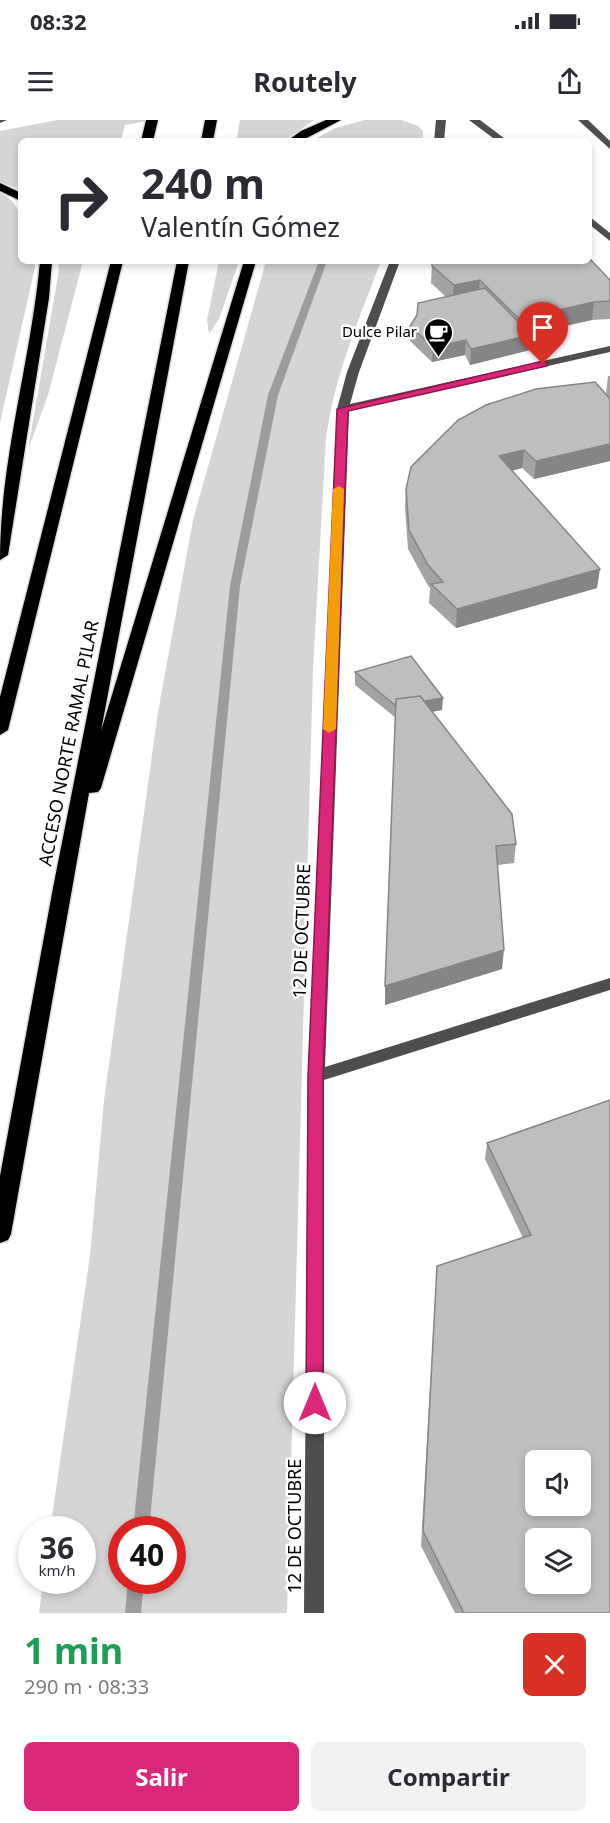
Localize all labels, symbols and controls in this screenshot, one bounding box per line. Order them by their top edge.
text: 08:32 [30,6,87,36]
text: Routely [253,63,357,100]
icon: menu [24,65,57,98]
icon: share [553,65,586,98]
text: 240 m [141,154,265,211]
icon: right [42,162,120,240]
text: Valentín Gómez [141,208,340,245]
pin [517,302,568,364]
icon: arrive [526,311,559,344]
cafe icon: Dulce Pilar [422,316,454,358]
place label: Dulce Pilar [342,321,417,341]
street label: ACCESO NORTE RAMAL PILAR [32,618,104,868]
street label: 12 DE OCTUBRE [287,863,315,999]
position arrow [283,1371,347,1435]
map controls [525,1450,591,1594]
button: sound [525,1450,591,1516]
street label: 12 DE OCTUBRE [282,1459,306,1593]
speed limit sign: 40 [108,1516,186,1594]
text: 36 [40,1527,74,1568]
button: layers [525,1528,591,1594]
text: km/h [39,1560,75,1580]
text: 1 min [24,1626,123,1675]
button: close [523,1633,586,1696]
text: 290 m · 08:33 [24,1673,149,1700]
button: Salir [24,1742,299,1811]
button: Compartir [311,1742,586,1811]

